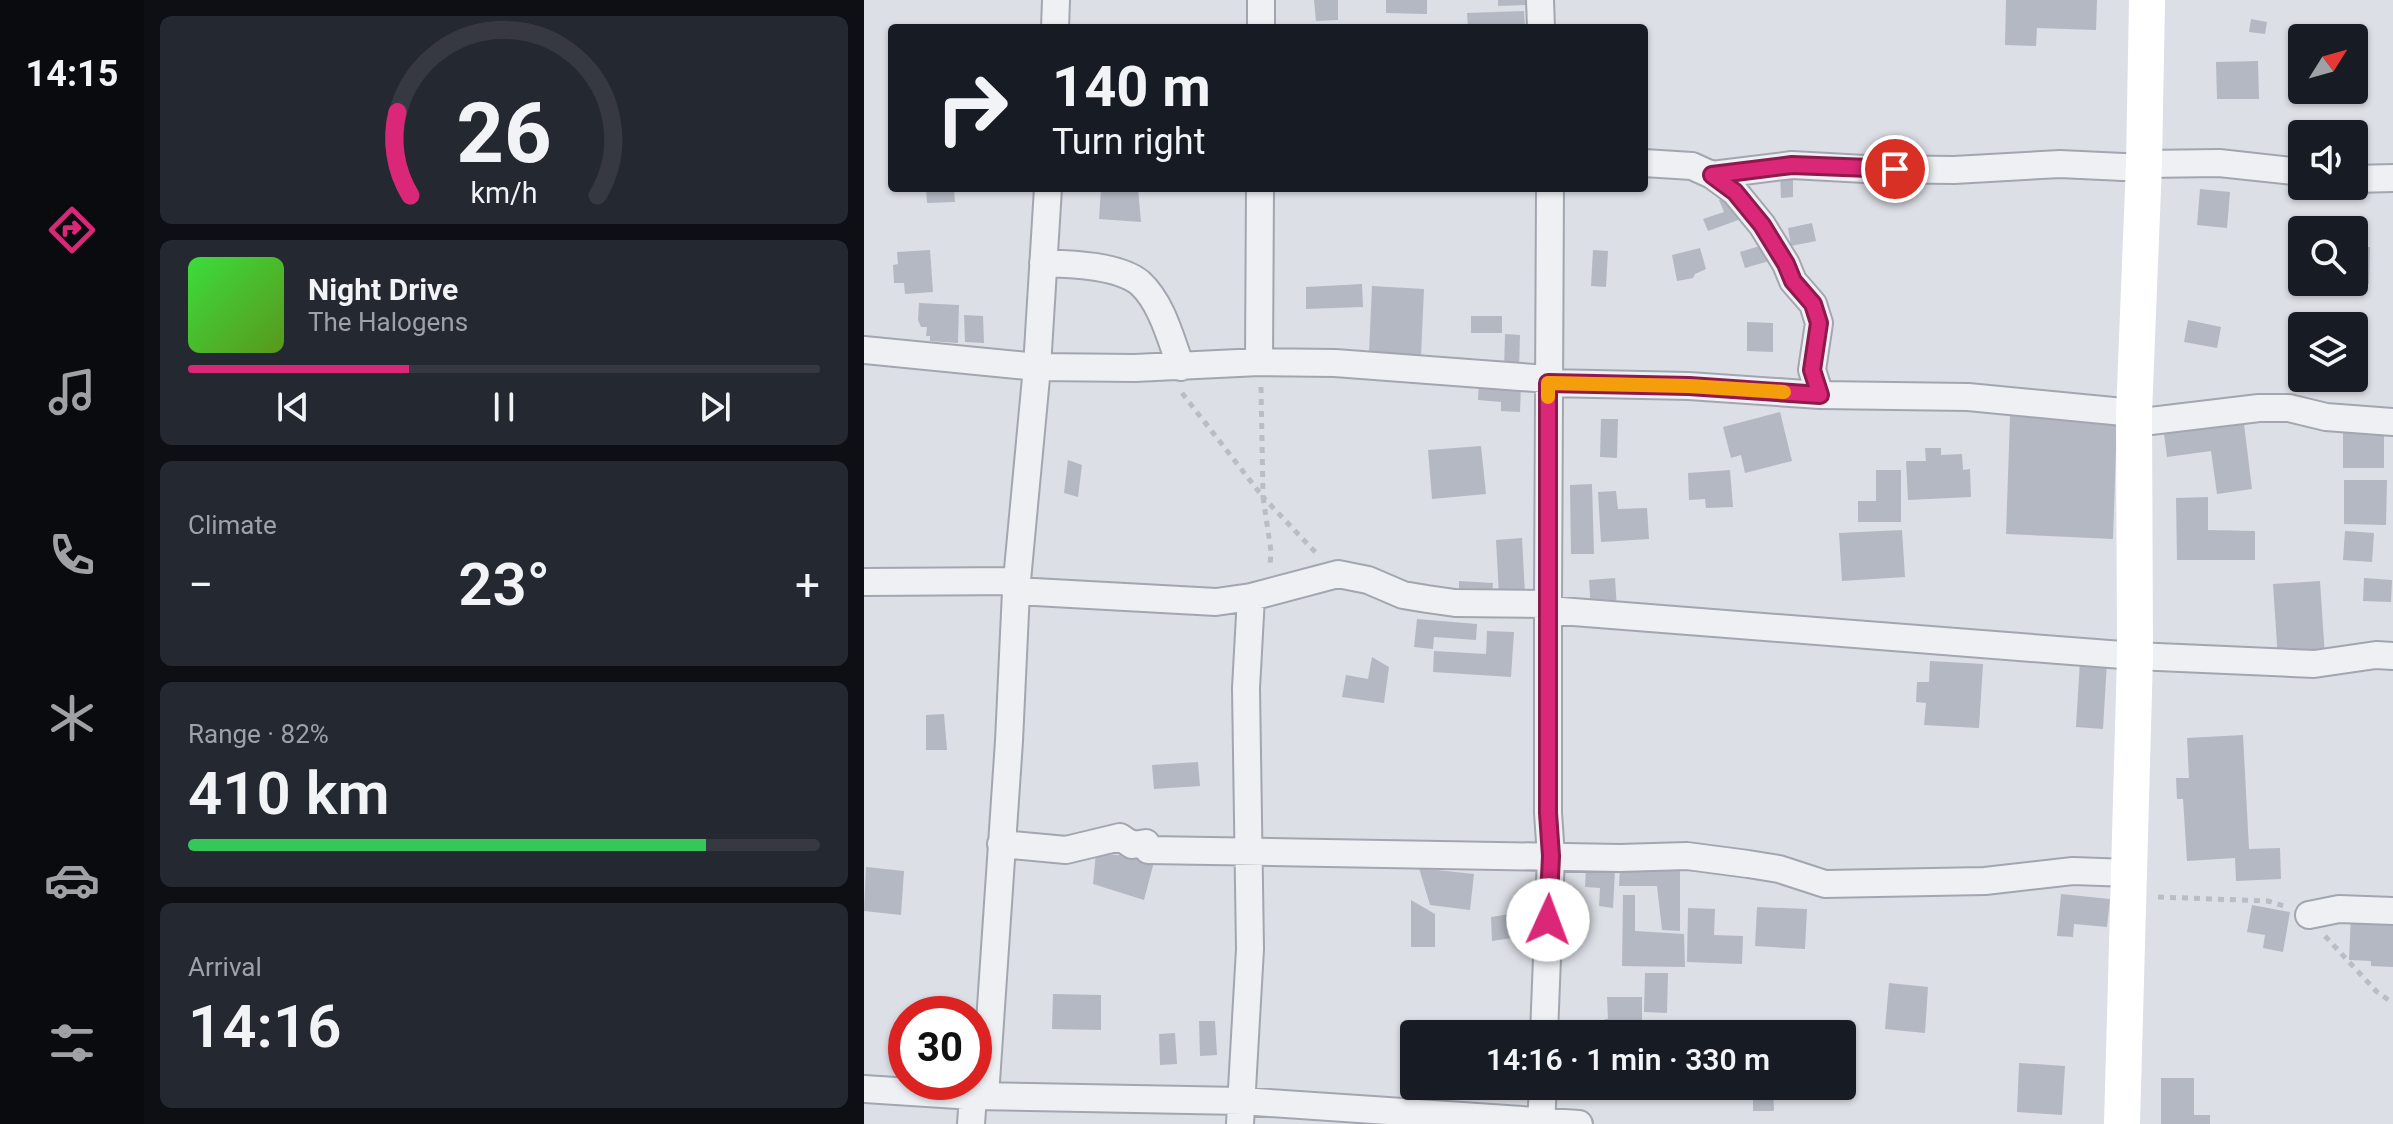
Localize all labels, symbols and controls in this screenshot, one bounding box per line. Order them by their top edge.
north arrow [2288,24,2368,104]
map controls [2288,24,2368,392]
text: 14:15 [26,53,118,95]
text: 140 m [1052,54,1211,120]
icon: right [920,56,1024,160]
text: 26 [456,85,552,182]
button: sound [2288,120,2368,200]
text: Turn right [1052,121,1205,163]
pin [1861,135,1929,203]
icon: arrive [1873,147,1917,191]
text: km/h [470,176,538,210]
icon: directions [44,202,100,258]
button: search [2288,216,2368,296]
text: Night Drive [308,272,458,307]
text: The Halogens [308,307,468,337]
button: layers [2288,312,2368,392]
icon: music [44,364,100,420]
icon: previous [271,385,315,429]
icon: pause [482,385,526,429]
icon: next [693,385,737,429]
text: Climate [188,510,277,540]
icon: phone [44,527,100,583]
text: 23° [458,549,550,620]
text: − [188,559,213,611]
text: + [795,559,820,611]
icon: climate [44,690,100,746]
text: Range · 82% [188,719,329,749]
text: 410 km [188,758,390,829]
icon: car [44,852,100,908]
position arrow [1506,878,1590,962]
text: Arrival [188,952,262,982]
text: 14:16 [188,991,341,1062]
speed limit sign: 30 [888,996,992,1100]
icon: filters [44,1015,100,1071]
text: 14:16 · 1 min · 330 m [1486,1042,1770,1077]

